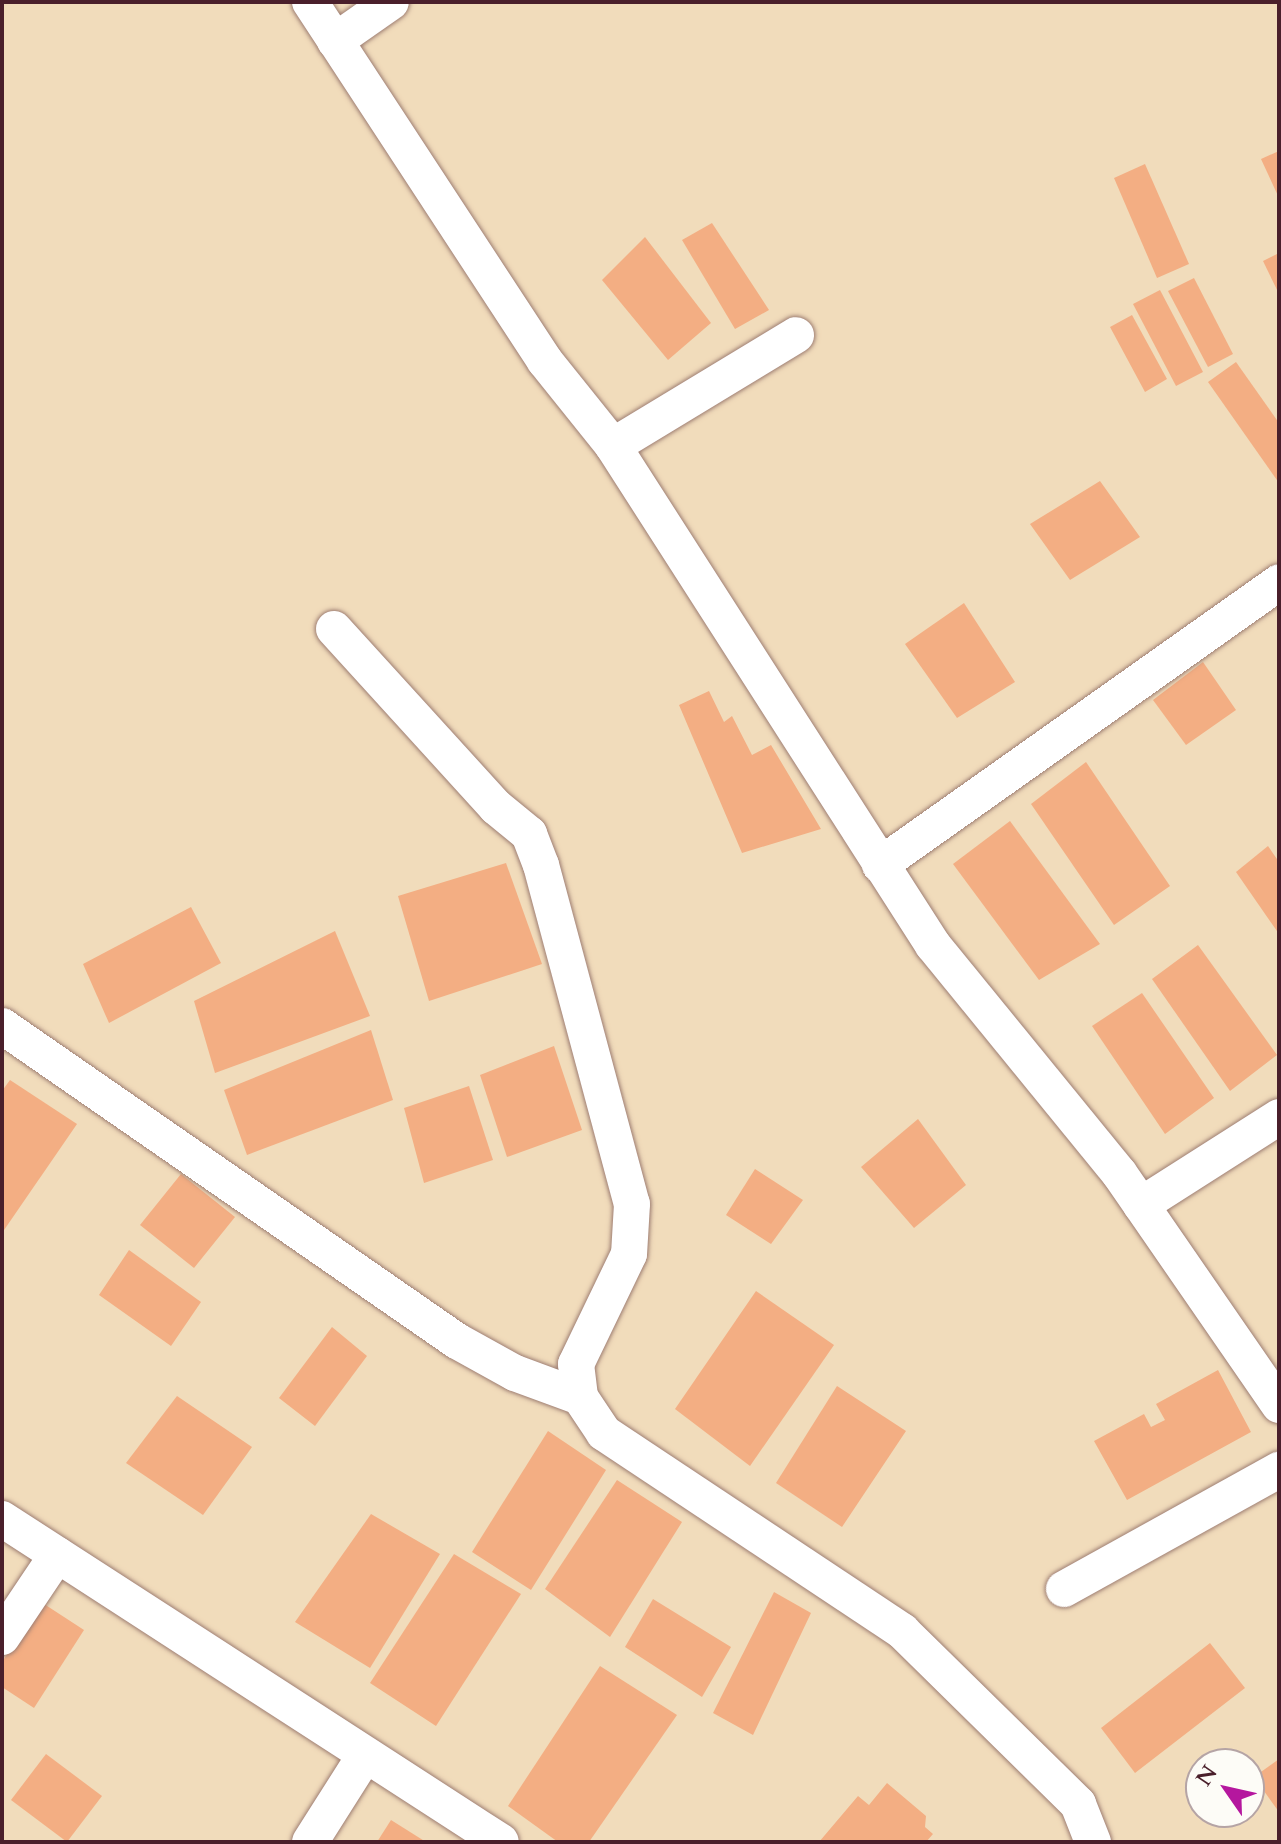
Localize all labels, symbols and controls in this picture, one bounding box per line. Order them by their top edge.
north arrow [1185,1748,1265,1828]
text: N [1189,1759,1225,1792]

